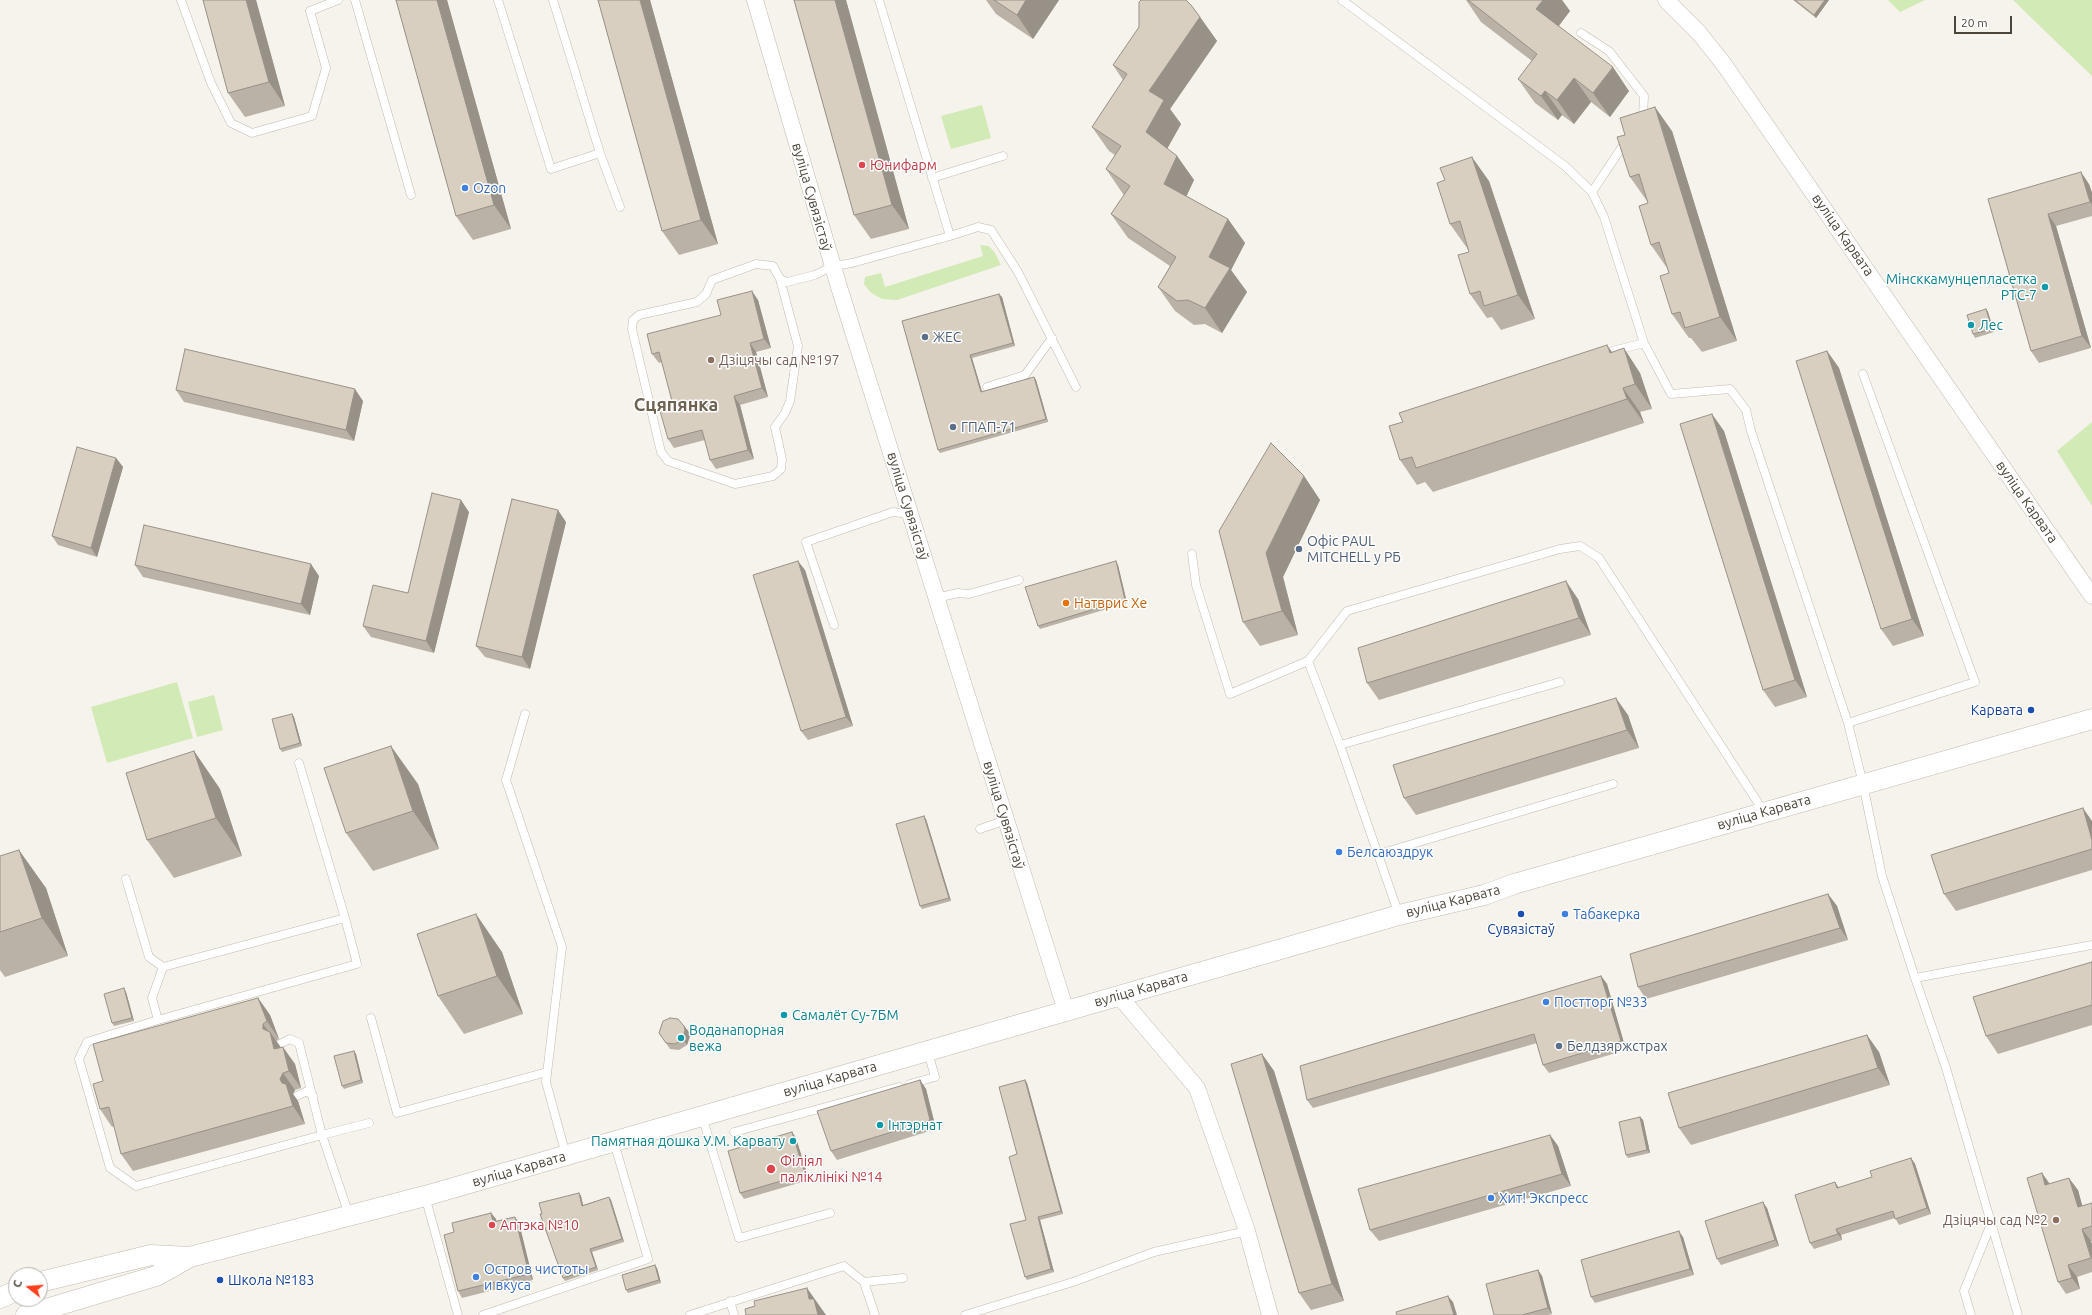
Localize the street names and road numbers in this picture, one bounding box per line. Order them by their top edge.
street label: вуліца Сувязістаў [789,141,835,253]
street label: вуліца Карвата [1808,191,1878,279]
street label: вуліца Сувязістаў [884,450,932,562]
street label: вуліца Карвата [1992,458,2062,546]
street label: вуліца Сувязістаў [980,759,1028,871]
street label: вуліца Карвата [1715,791,1813,833]
street label: вуліца Карвата [1404,881,1502,921]
street label: вуліца Карвата [1092,968,1190,1010]
street label: вуліца Карвата [781,1058,879,1100]
street label: вуліца Карвата [470,1148,568,1190]

